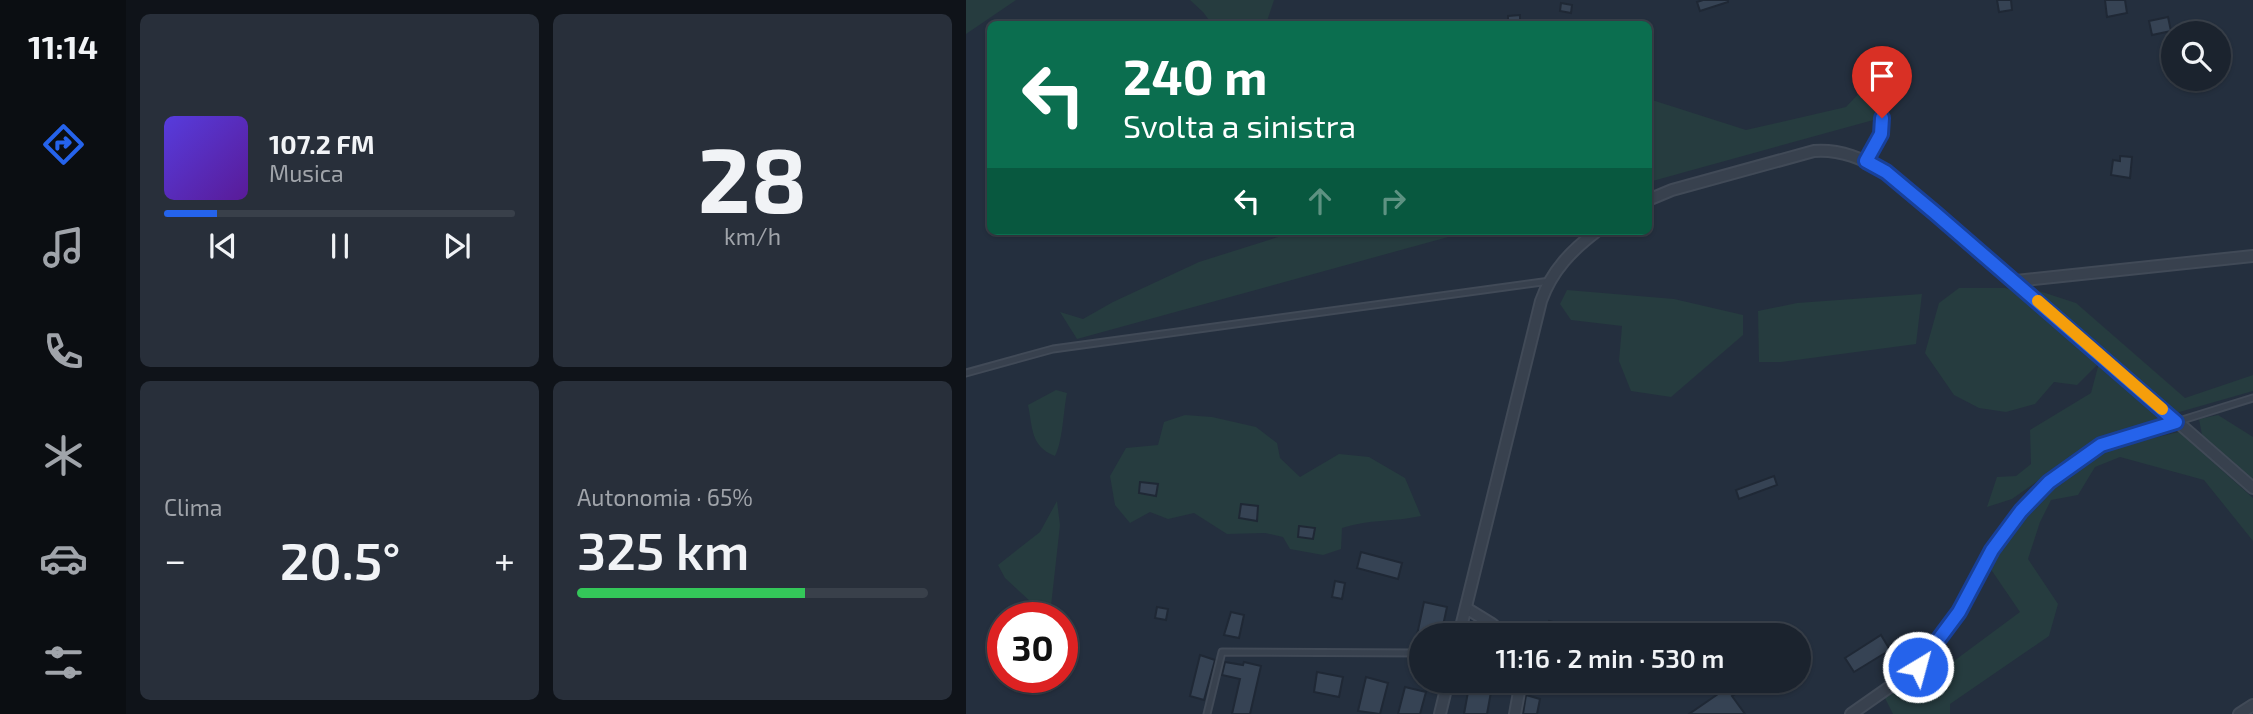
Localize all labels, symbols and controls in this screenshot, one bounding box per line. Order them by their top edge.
map controls [2161,21,2231,91]
button: search [2161,21,2231,91]
text: 11:14 [28,27,98,65]
text: 240 m [1123,46,1267,105]
pin [1852,46,1912,118]
icon: left [1008,49,1099,140]
icon: arrive [1863,57,1901,95]
text: Svolta a sinistra [1123,106,1356,144]
icon: directions [39,120,88,169]
text: 28 [698,122,807,231]
text: 107.2 FM [269,128,375,159]
text: Musica [269,159,344,187]
icon: left [1228,182,1266,220]
icon: ahead [1301,182,1339,220]
icon: right [1374,182,1412,220]
text: km/h [724,222,781,250]
icon: music [39,223,88,272]
icon: previous [204,227,242,265]
icon: pause [321,227,359,265]
icon: next [438,227,476,265]
icon: phone [39,327,88,376]
icon: climate [39,431,88,480]
text: Autonomia · 65% [577,483,753,511]
text: Clima [164,493,222,521]
text: 325 km [577,518,749,580]
text: 20.5° [280,528,401,590]
icon: car [39,534,88,583]
text: − [164,536,186,582]
text: + [494,536,515,582]
speed limit sign: 30 [987,602,1078,693]
position arrow [1881,630,1955,704]
icon: filters [39,638,88,687]
text: 11:16 · 2 min · 530 m [1496,642,1724,673]

